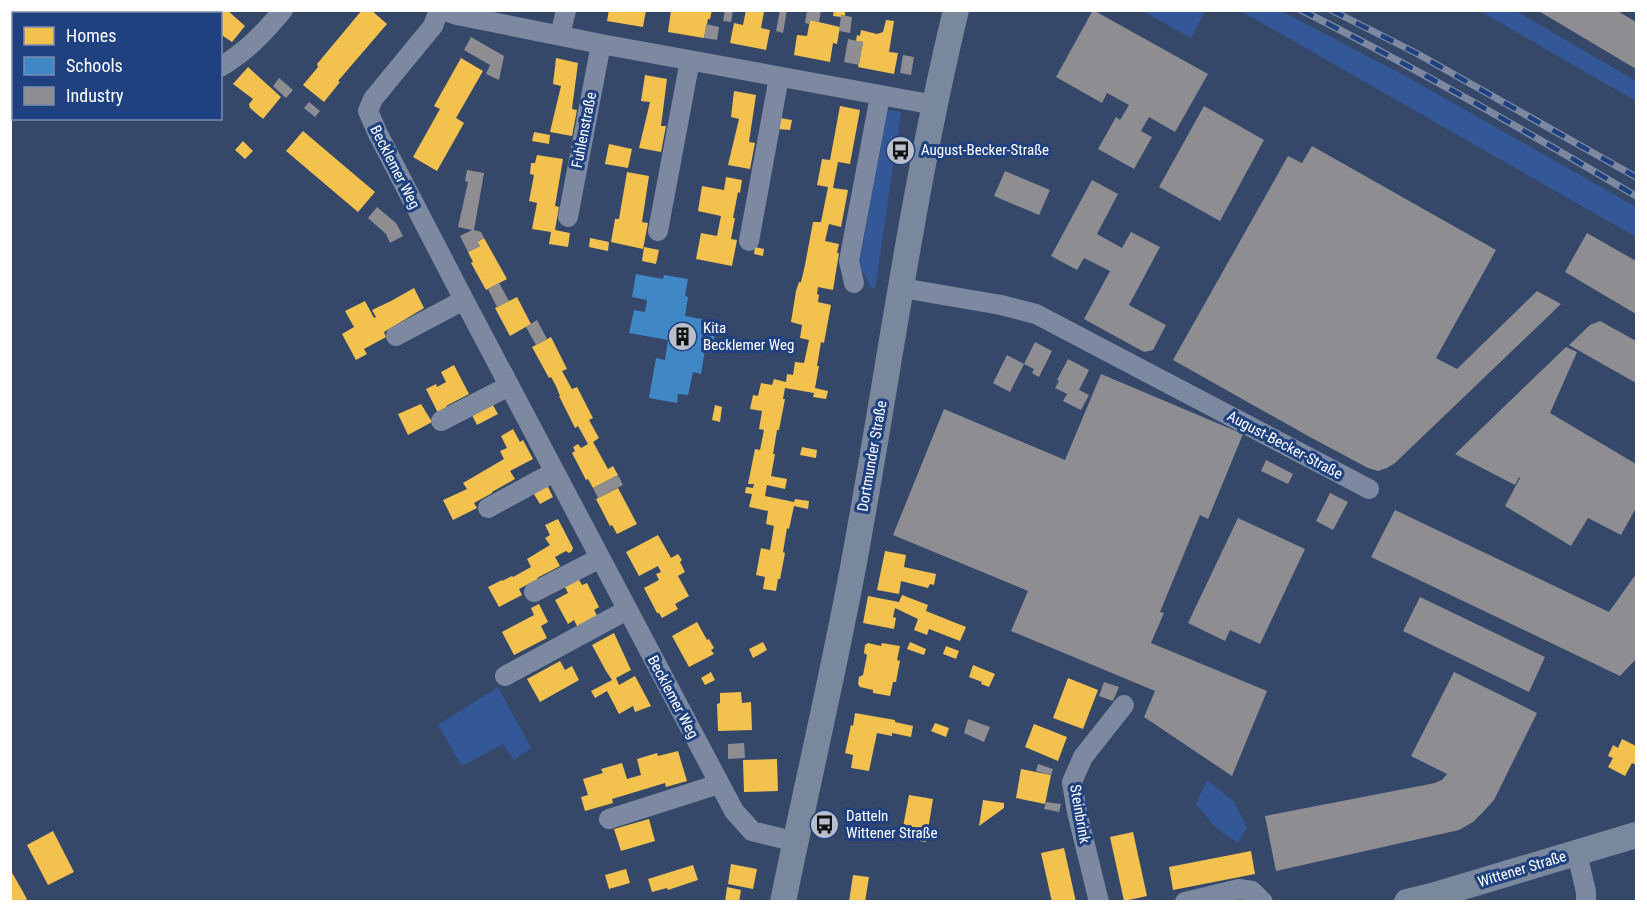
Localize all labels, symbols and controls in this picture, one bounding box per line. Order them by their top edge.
legend [12,12,222,120]
text: Homes [66,25,116,46]
text: Schools [66,55,123,76]
text: Industry [66,85,124,106]
street label: Fuhlenstraße [568,91,600,169]
street label: Becklemer Weg [366,122,424,212]
bus stop icon: August-Becker-Straße [884,134,916,166]
place label: August-Becker-Straße [921,141,1049,159]
place label: Kita Becklemer Weg [703,319,794,354]
building icon: Kita Becklemer Weg [666,321,698,353]
street label: Dortmunder Straße [853,399,891,513]
street label: August-Becker-Straße [1224,407,1346,483]
street label: Becklemer Weg [644,652,702,742]
street label: Steinbrink [1066,783,1094,845]
place label: Datteln Wittener Straße [846,807,938,842]
bus stop icon: Datteln Wittener Straße [809,809,841,841]
street label: Wittener Straße [1476,847,1568,891]

